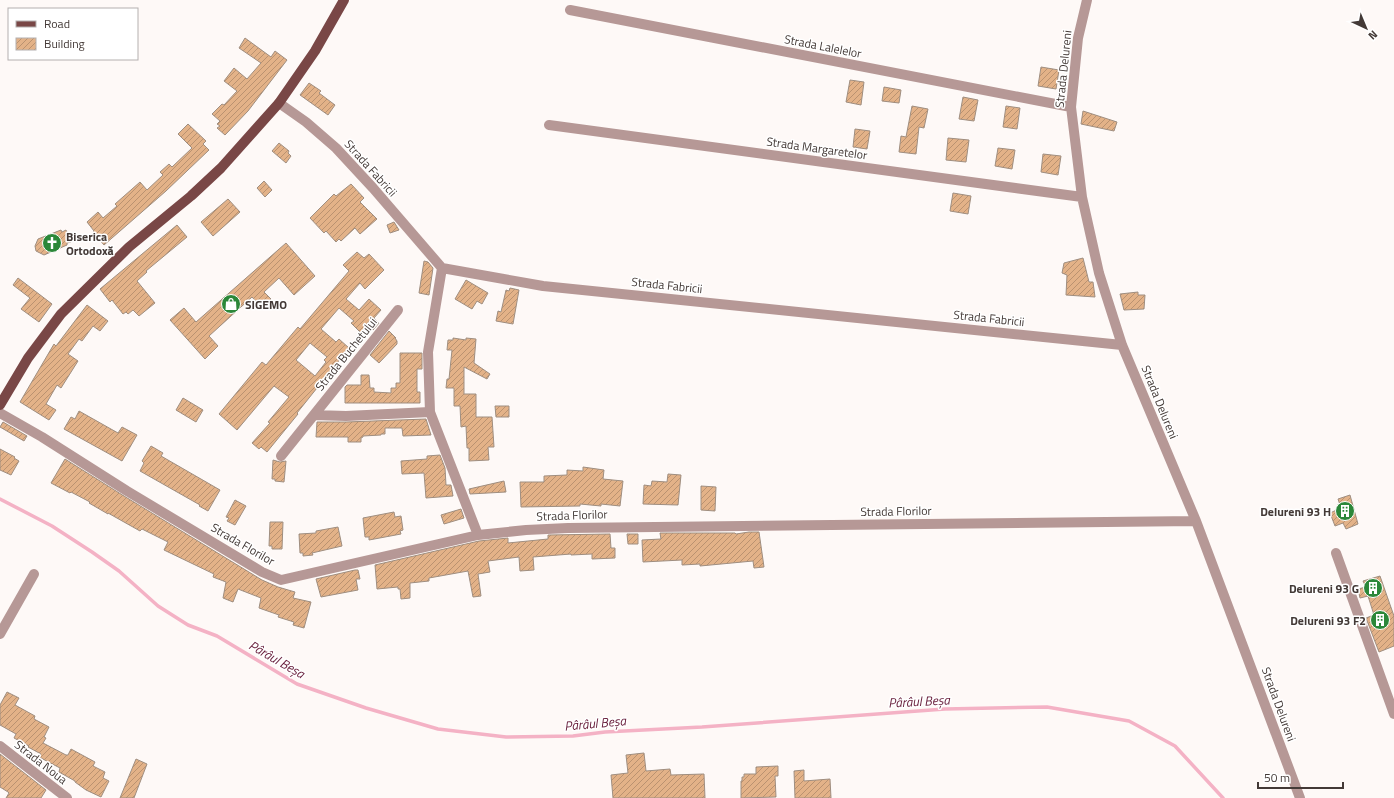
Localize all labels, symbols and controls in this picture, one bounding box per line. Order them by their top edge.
legend [8,8,138,60]
north arrow [1346,8,1386,48]
text: Road [44,14,70,33]
text: N [1365,27,1381,44]
street label: Strada Lalelelor [783,29,863,63]
street label: Strada Delureni [1049,29,1077,109]
text: Building [44,34,85,53]
street label: Strada Margaretelor [765,132,869,164]
street label: Strada Fabricii [340,135,402,201]
place label: Biserica Ortodoxă [66,227,114,260]
church icon: Biserica Ortodoxă [41,232,63,254]
street label: Strada Fabricii [631,272,703,298]
shop icon: SIGEMO [220,293,242,315]
place label: SIGEMO [245,295,287,314]
street label: Strada Fabricii [953,305,1025,331]
street label: Strada Buchetului [310,313,382,395]
street label: Strada Delureni [1137,362,1183,442]
building icon: Delureni 93 H [1334,500,1356,522]
street label: Strada Florilor [860,501,932,521]
place label: Delureni 93 H [1260,502,1331,521]
street label: Strada Florilor [536,504,608,526]
street label: Strada Florilor [207,518,279,570]
building icon: Delureni 93 G [1362,577,1384,599]
place label: Delureni 93 G [1289,579,1359,598]
building icon: Delureni 93 F2 [1369,609,1391,631]
place label: Delureni 93 F2 [1290,611,1366,630]
water label: Pârâul Beșa [245,635,310,684]
street label: Strada Delureni [1257,664,1301,744]
water label: Pârâul Beșa [888,689,952,713]
water label: Pârâul Beșa [563,710,628,736]
street label: Strada Noua [11,735,71,789]
scale bar [1258,764,1343,790]
text: 50 m [1264,768,1290,787]

